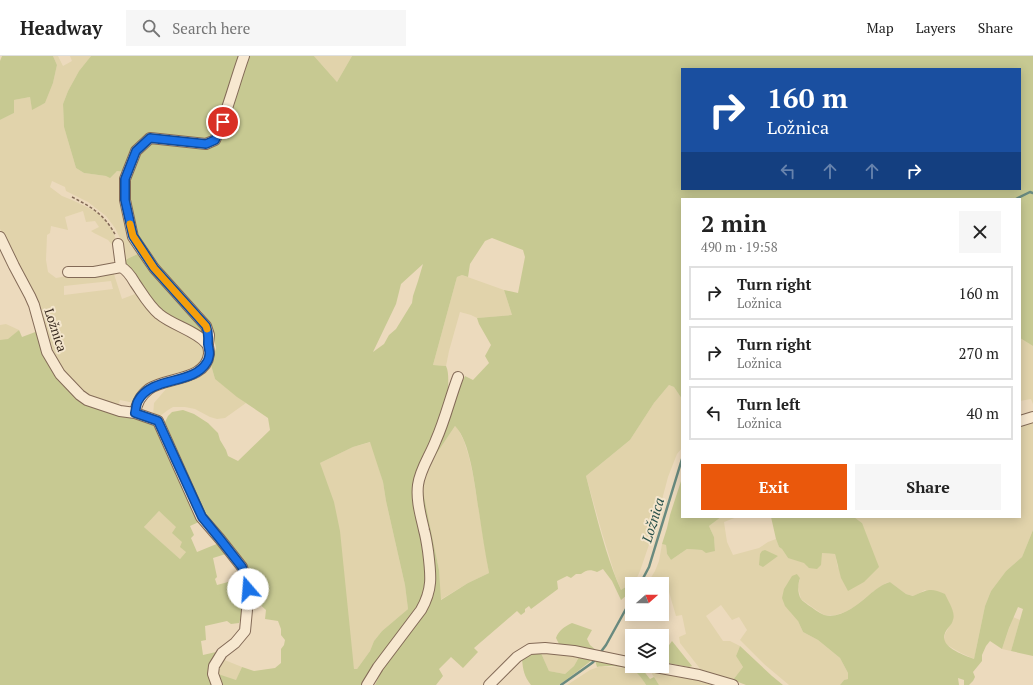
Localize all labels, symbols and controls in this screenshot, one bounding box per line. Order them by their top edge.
search box [126,10,406,46]
text: Headway [20,15,102,40]
icon: search [140,17,162,39]
text: Search here [172,18,250,38]
text: Map [867,18,894,37]
text: Layers [916,18,956,37]
text: Share [978,18,1013,37]
text: 160 m [767,79,848,116]
icon: right [701,84,753,136]
pin [206,105,240,139]
icon: arrive [212,111,234,133]
text: Ložnica [767,115,829,139]
icon: left [777,160,799,182]
icon: ahead [819,160,841,182]
icon: ahead [861,160,883,182]
icon: right [903,160,925,182]
text: 2 min [701,207,767,239]
button: close [959,211,1001,253]
text: 490 m · 19:58 [701,238,778,256]
text: Turn right [737,274,812,294]
icon: right [703,282,725,304]
text: 160 m [958,283,999,303]
text: Ložnica [737,294,782,312]
street label: Ložnica [41,306,72,354]
text: Turn right [737,334,812,354]
icon: right [703,342,725,364]
text: 270 m [958,343,999,363]
text: Ložnica [737,354,782,372]
text: Turn left [737,394,801,414]
icon: left [703,402,725,424]
text: 40 m [966,403,999,423]
text: Ložnica [737,414,782,432]
button: Exit [701,464,847,510]
button: Share [855,464,1001,510]
water label: Ložnica [636,495,668,546]
position arrow [227,568,269,610]
north arrow [625,577,669,621]
map controls [625,577,669,673]
button: layers [625,629,669,673]

